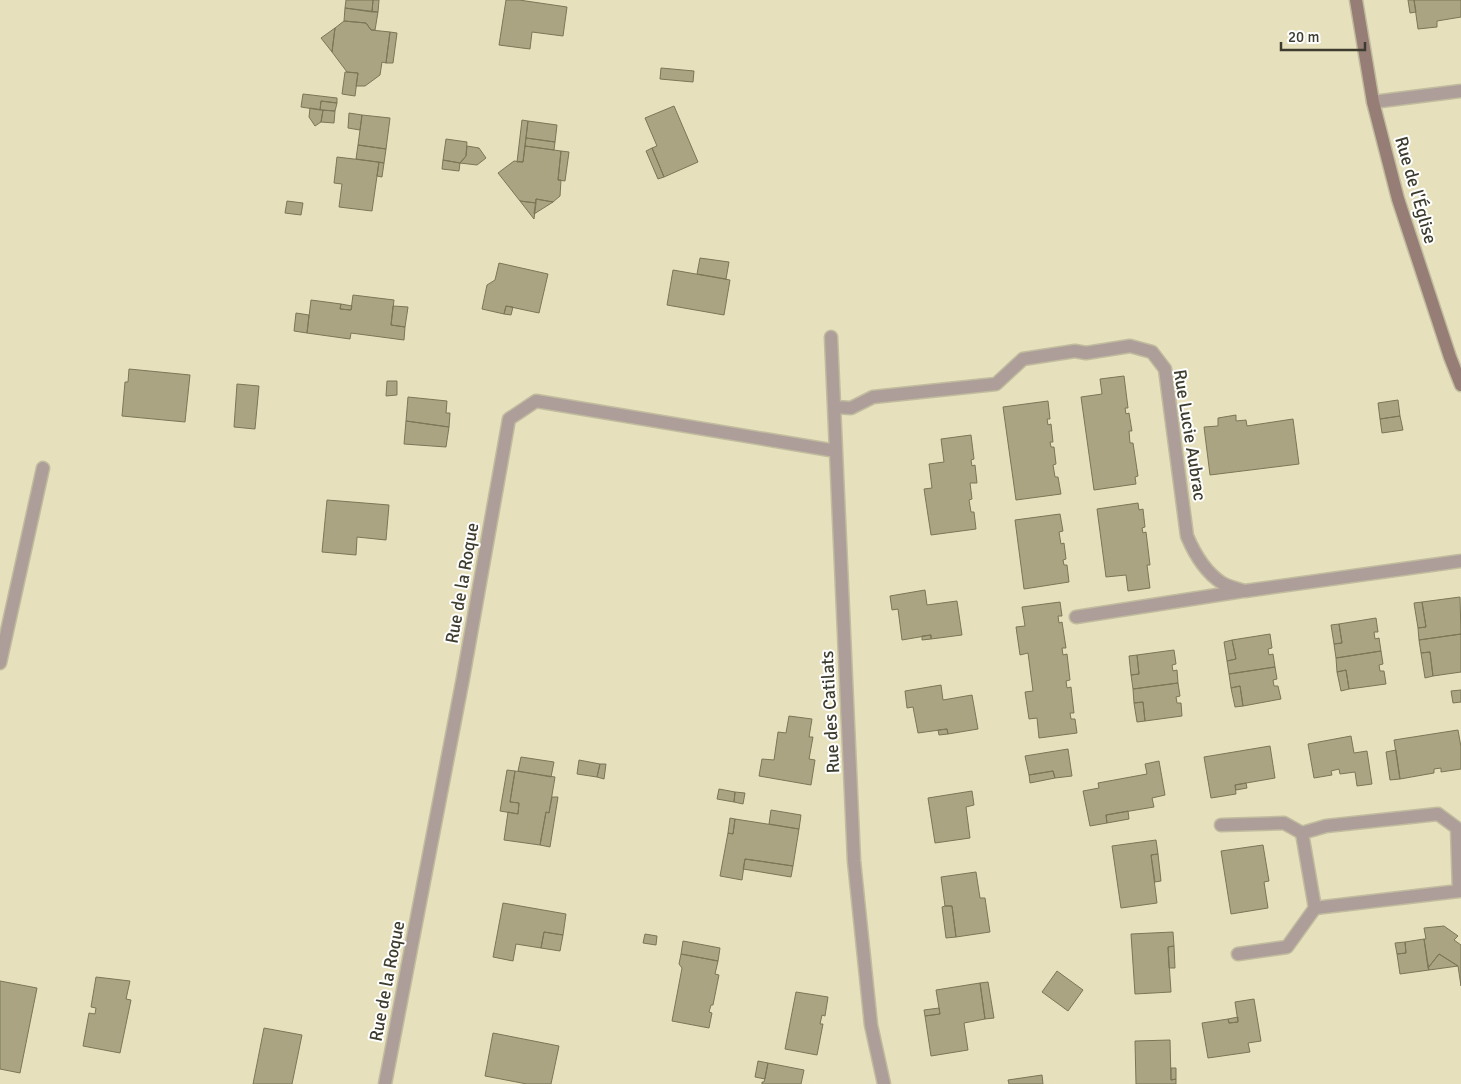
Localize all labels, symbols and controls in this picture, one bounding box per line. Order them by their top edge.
scale bar [1281,20,1365,52]
text: 20 m [1288,28,1319,46]
street label: Rue de l'Église [1390,134,1442,246]
street label: Rue Lucie Aubrac [1169,368,1211,502]
street label: Rue de la Roque [441,521,483,645]
street label: Rue des Catilats [816,650,844,774]
street label: Rue de la Roque [365,919,409,1043]

